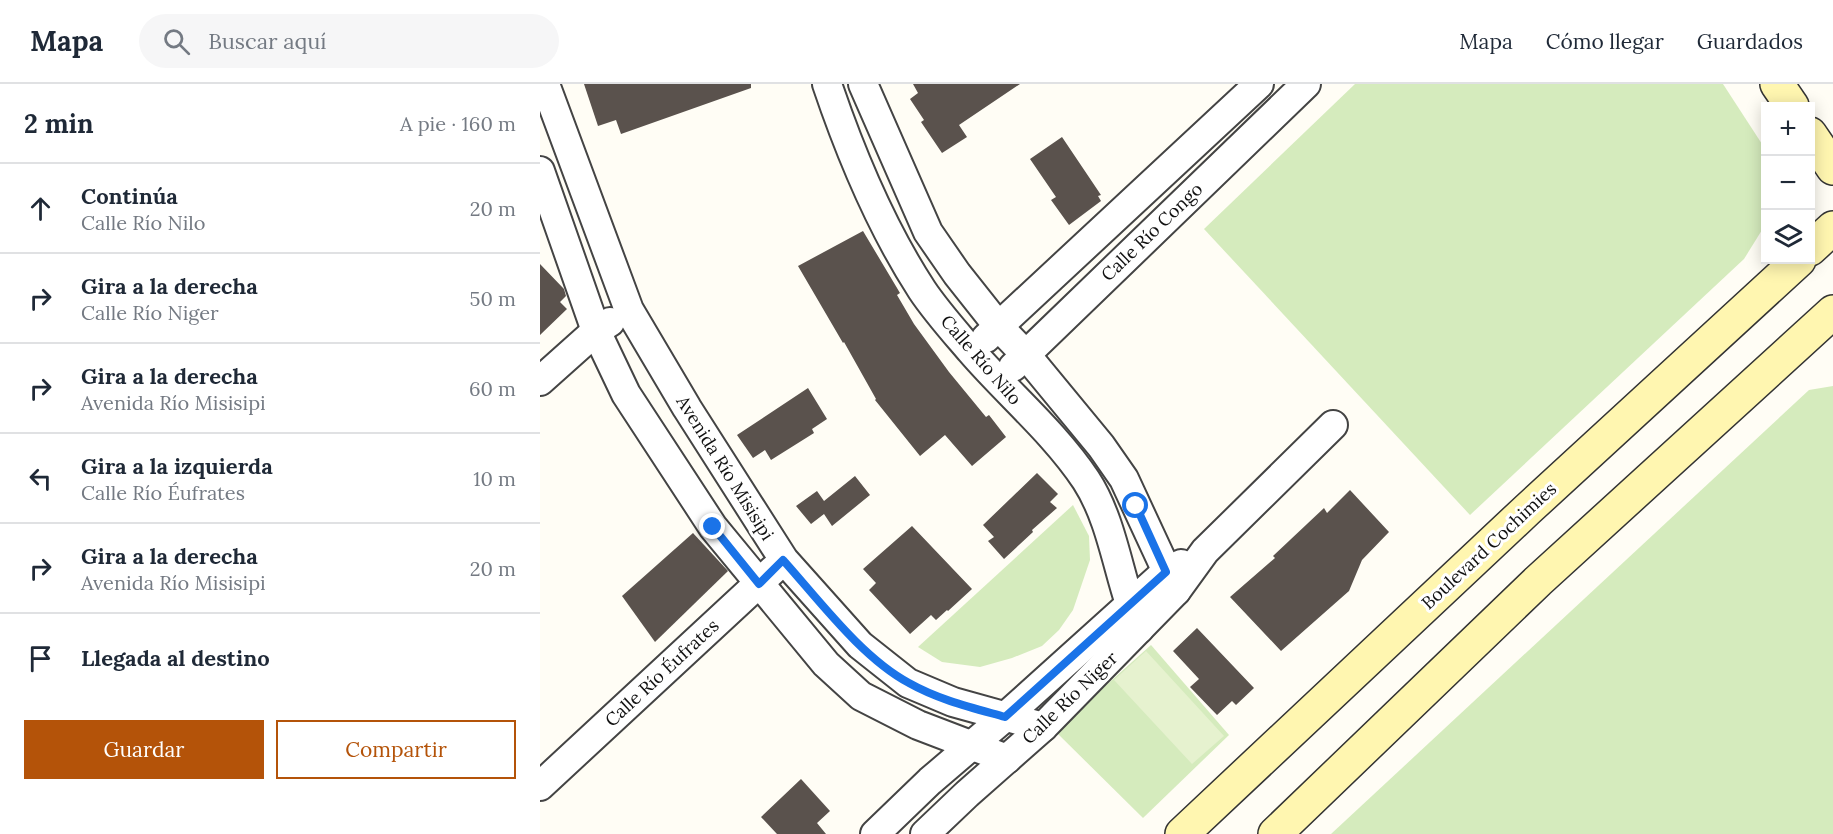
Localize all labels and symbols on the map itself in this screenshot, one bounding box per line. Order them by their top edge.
street label: Calle Río Congo [1096,177,1207,286]
street label: Calle Río Nilo [936,310,1027,409]
street label: Avenida Río Misisipi [671,390,779,544]
street label: Boulevard Cochimies [1416,477,1561,614]
route start [1122,492,1148,518]
route end [699,513,725,539]
street label: Calle Río Éufrates [600,614,723,731]
street label: Calle Río Niger [1017,646,1122,749]

